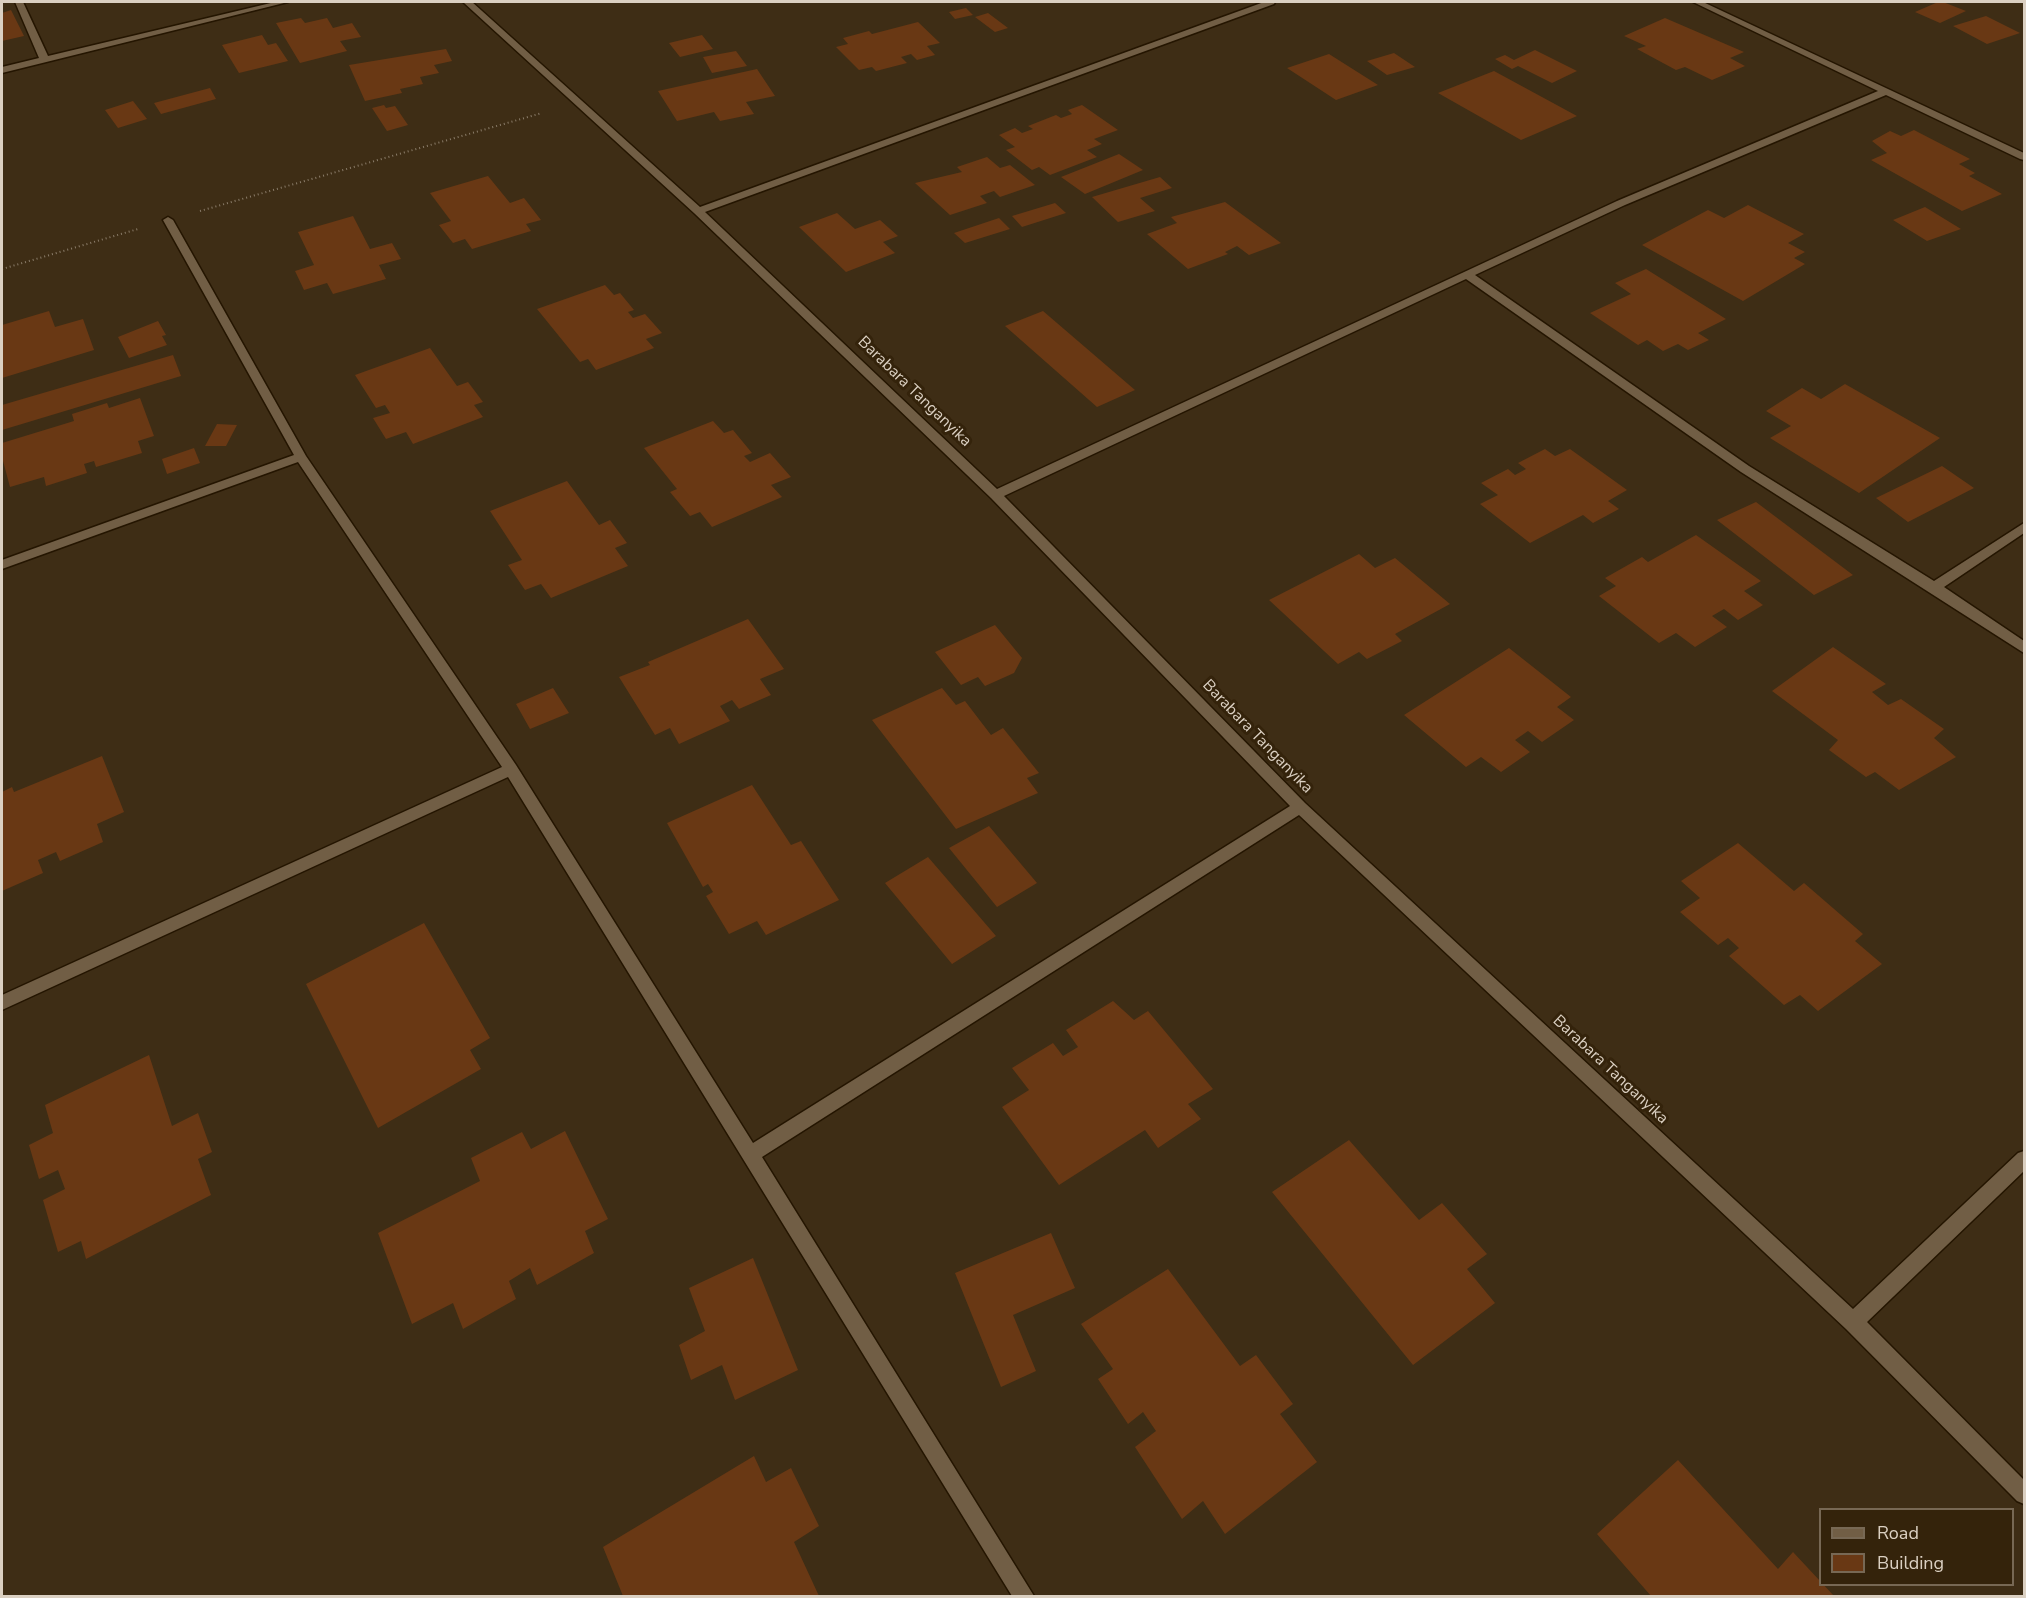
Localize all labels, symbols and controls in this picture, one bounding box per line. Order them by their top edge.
street label: Barabara Tanganyika [853,333,975,451]
street label: Barabara Tanganyika [1198,676,1316,798]
street label: Barabara Tanganyika [1548,1012,1672,1128]
legend [1819,1508,2014,1586]
text: Road [1877,1521,1919,1545]
text: Building [1877,1551,1944,1575]

